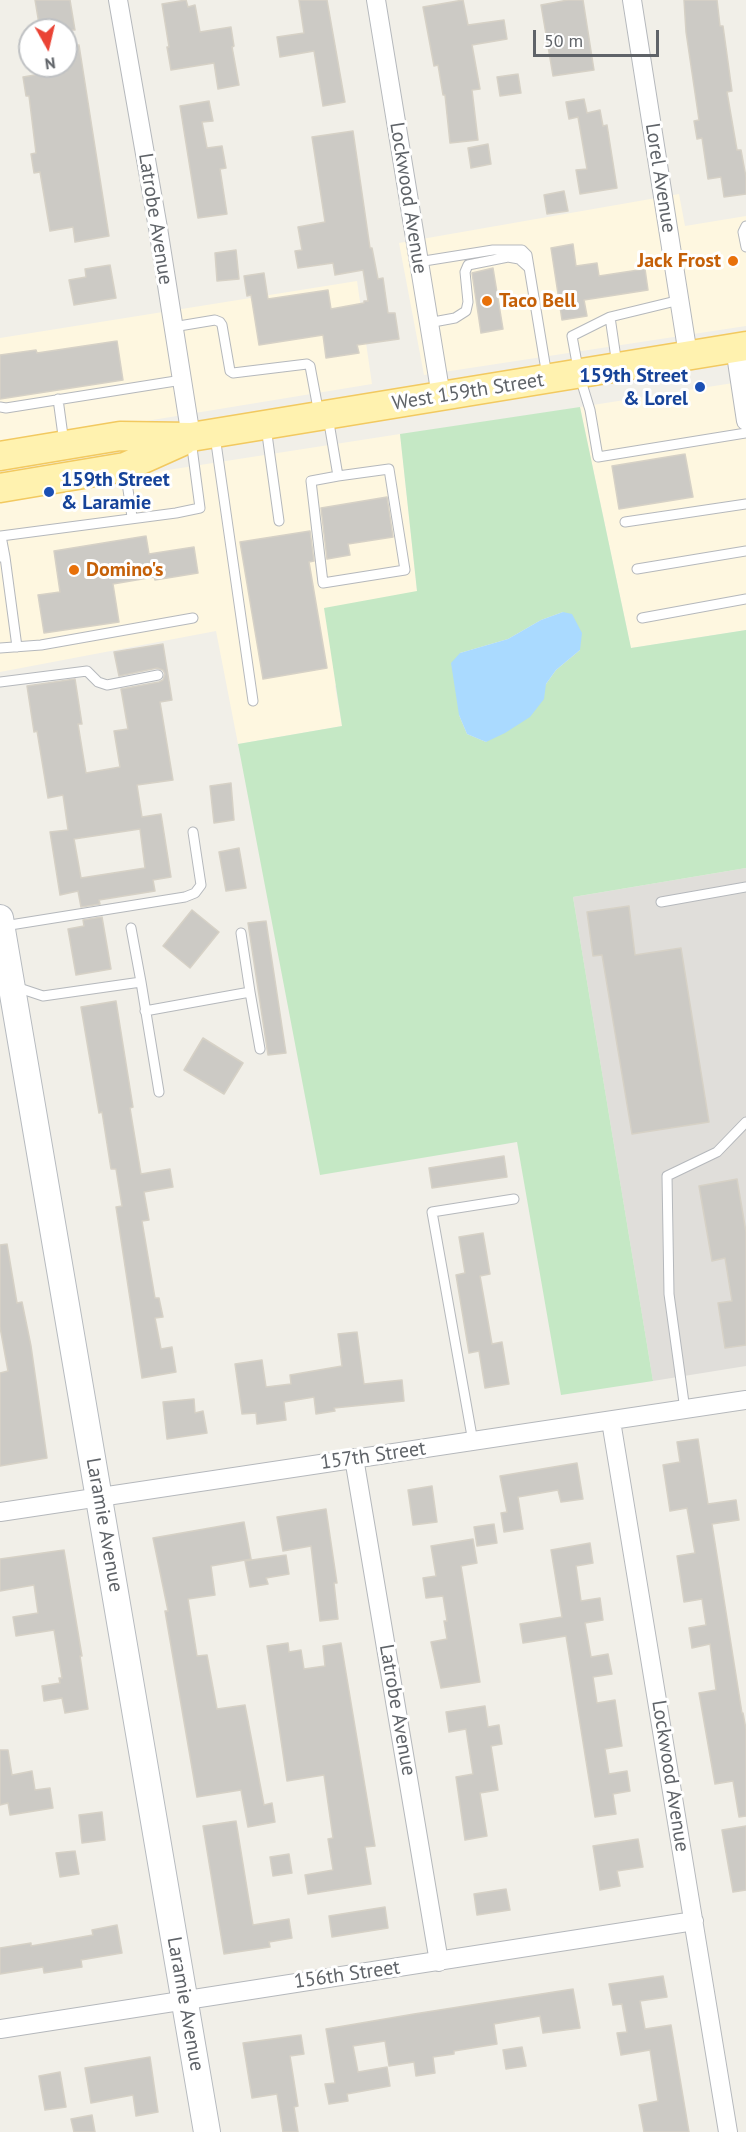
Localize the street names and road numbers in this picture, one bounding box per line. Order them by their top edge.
street label: Lockwood Avenue [384,121,432,275]
street label: Lorel Avenue [640,122,680,234]
street label: Latrobe Avenue [133,151,177,287]
street label: West 159th Street [390,368,546,416]
street label: 157th Street [319,1437,427,1475]
street label: Laramie Avenue [80,1456,128,1594]
street label: Latrobe Avenue [374,1642,420,1778]
street label: Lockwood Avenue [646,1699,694,1853]
street label: Laramie Avenue [161,1935,209,2073]
street label: 156th Street [292,1956,402,1994]

